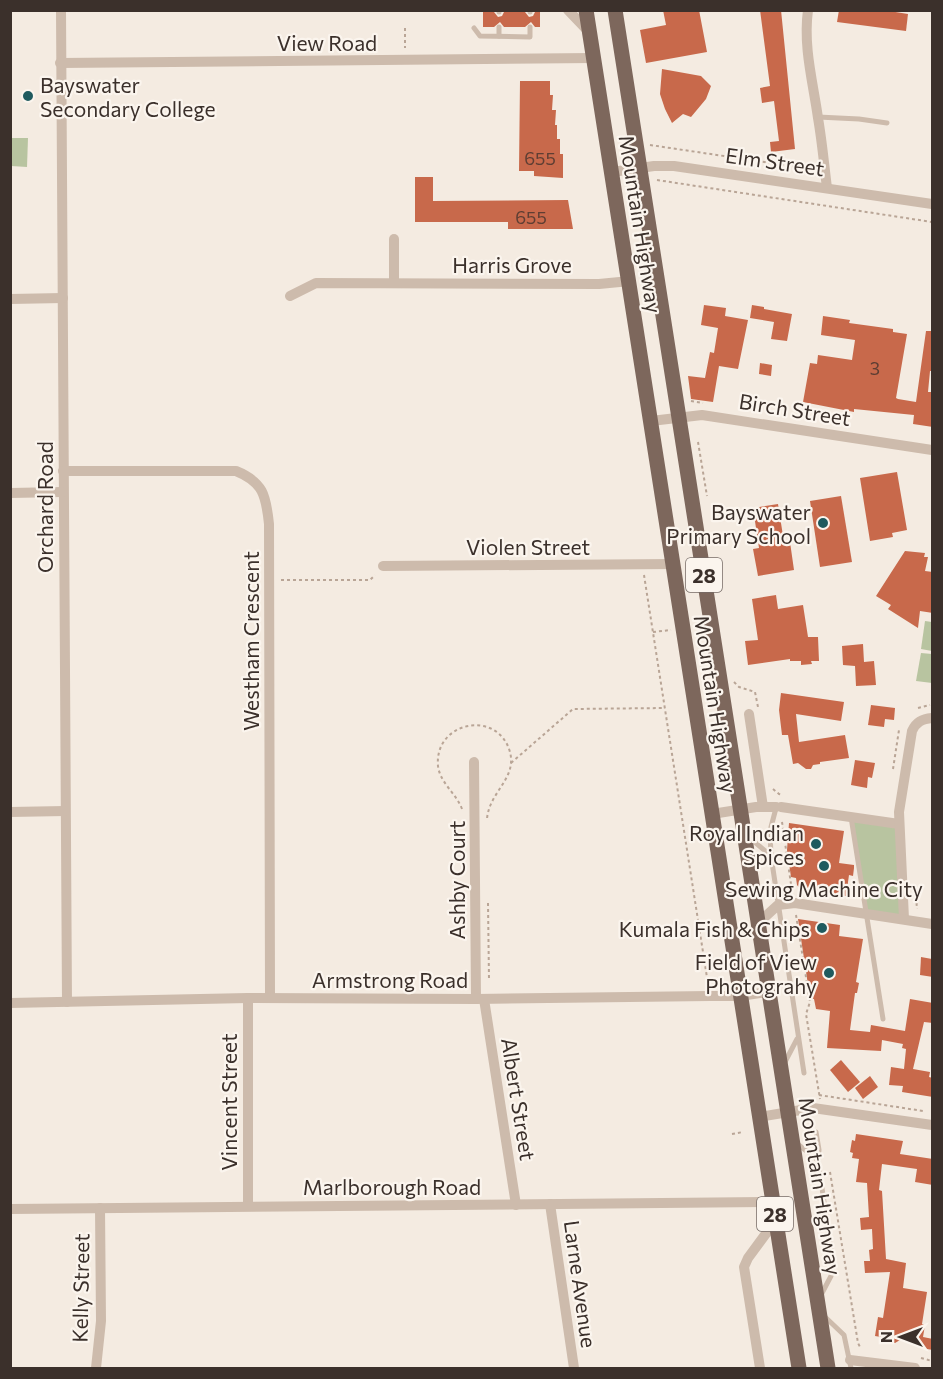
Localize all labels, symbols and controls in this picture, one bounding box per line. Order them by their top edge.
street label: View Road [277,30,377,55]
place label: Bayswater Secondary College [40,72,216,121]
marker: Bayswater Secondary College [21,89,35,103]
street label: Mountain Highway [615,133,667,315]
street label: Elm Street [724,142,826,180]
house number: 655 [524,147,556,169]
house number: 655 [515,206,547,228]
street label: Harris Grove [452,252,572,277]
house number: 3 [870,357,880,379]
street label: Birch Street [737,388,853,430]
street label: Orchard Road [32,441,57,573]
place label: Bayswater Primary School [666,499,811,548]
marker: Bayswater Primary School [816,516,830,530]
street label: Violen Street [466,534,590,559]
street label: Westham Crescent [238,551,263,731]
road number: 28 [686,558,722,592]
street label: Mountain Highway [690,613,742,795]
place label: Royal Indian Spices [689,820,804,869]
street label: Ashby Court [444,821,469,939]
marker: Royal Indian Spices [809,837,823,851]
marker: Sewing Machine City [817,859,831,873]
place label: Sewing Machine City [725,876,923,901]
place label: Kumala Fish & Chips [619,916,810,941]
marker: Kumala Fish & Chips [815,921,829,935]
place label: Field of View Photograhy [695,949,817,998]
marker: Field of View Photograhy [822,966,836,980]
street label: Armstrong Road [312,967,468,992]
street label: Vincent Street [216,1033,241,1171]
street label: Albert Street [497,1036,541,1162]
street label: Mountain Highway [795,1095,847,1277]
street label: Marlborough Road [303,1174,481,1199]
road number: 28 [757,1197,793,1231]
street label: Larne Avenue [560,1219,602,1349]
street label: Kelly Street [67,1233,93,1343]
north arrow [871,1307,931,1367]
text: N [876,1331,895,1343]

